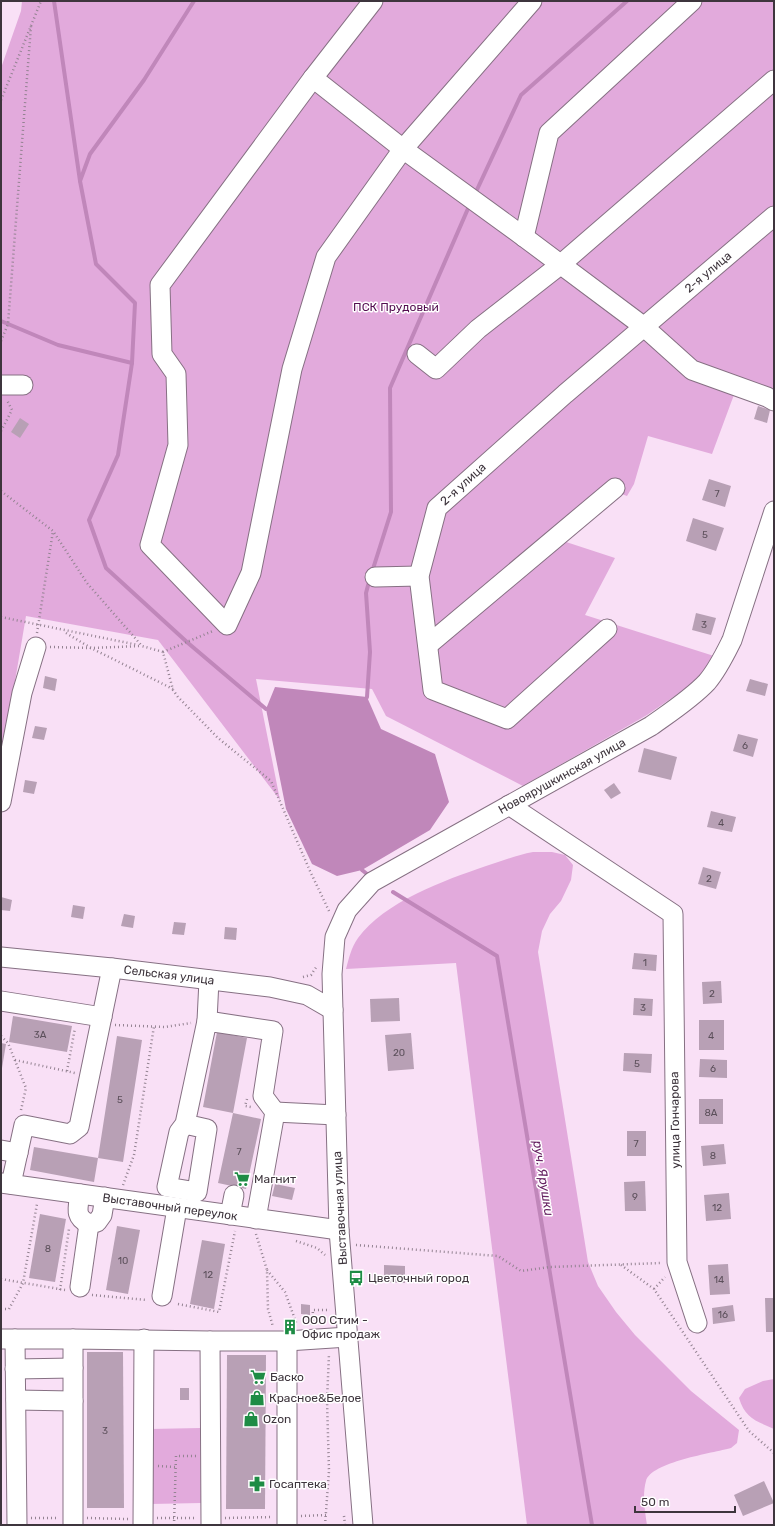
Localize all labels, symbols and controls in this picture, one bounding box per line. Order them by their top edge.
street label: 2-я улица [682,248,734,296]
park label: ПСК Прудовый [353,300,439,314]
street label: 2-я улица [437,460,489,508]
house number: 7 [714,488,720,500]
house number: 5 [702,529,708,541]
house number: 3 [701,619,707,631]
street label: Новоярушкинская улица [496,735,628,817]
house number: 6 [742,740,748,752]
house number: 4 [718,817,724,829]
house number: 2 [706,873,712,885]
house number: 1 [643,957,647,969]
street label: Сельская улица [123,962,215,988]
house number: 2 [709,988,715,1000]
house number: 3 [640,1002,646,1014]
house number: 3А [34,1029,47,1041]
house number: 4 [708,1030,714,1042]
house number: 20 [393,1047,405,1059]
house number: 5 [634,1058,640,1070]
house number: 6 [710,1063,716,1075]
street label: улица Гончарова [667,1071,683,1169]
house number: 5 [117,1094,123,1106]
house number: 8А [704,1107,718,1119]
house number: 7 [633,1138,639,1150]
water label: руч. Ярушки [530,1139,557,1217]
house number: 7 [236,1146,242,1158]
house number: 8 [710,1150,716,1162]
street label: Выставочная улица [330,1151,350,1265]
supermarket icon: Магнит [233,1170,251,1188]
place label: Магнит [254,1172,296,1186]
street label: Выставочный переулок [102,1191,239,1223]
house number: 9 [632,1191,638,1203]
house number: 12 [712,1202,722,1214]
house number: 8 [45,1243,51,1255]
house number: 10 [118,1255,128,1267]
house number: 12 [203,1269,213,1281]
bus stop icon: Цветочный город [347,1269,365,1287]
place label: Цветочный город [368,1271,469,1285]
house number: 14 [714,1274,724,1286]
house number: 16 [718,1309,728,1321]
place label: ООО Стим - Офис продаж [302,1313,381,1341]
building icon: ООО Стим - Офис продаж [281,1318,299,1336]
supermarket icon: Баско [249,1368,267,1386]
place label: Баско [270,1370,304,1384]
shop icon: Красное&Белое [248,1389,266,1407]
place label: Красное&Белое [269,1391,362,1405]
shop icon: Ozon [242,1410,260,1428]
place label: Ozon [263,1412,291,1426]
house number: 3 [102,1425,108,1437]
pharmacy icon: Госаптека [248,1475,266,1493]
place label: Госаптека [269,1477,327,1491]
scale bar [635,1488,735,1514]
text: 50 m [641,1495,669,1509]

